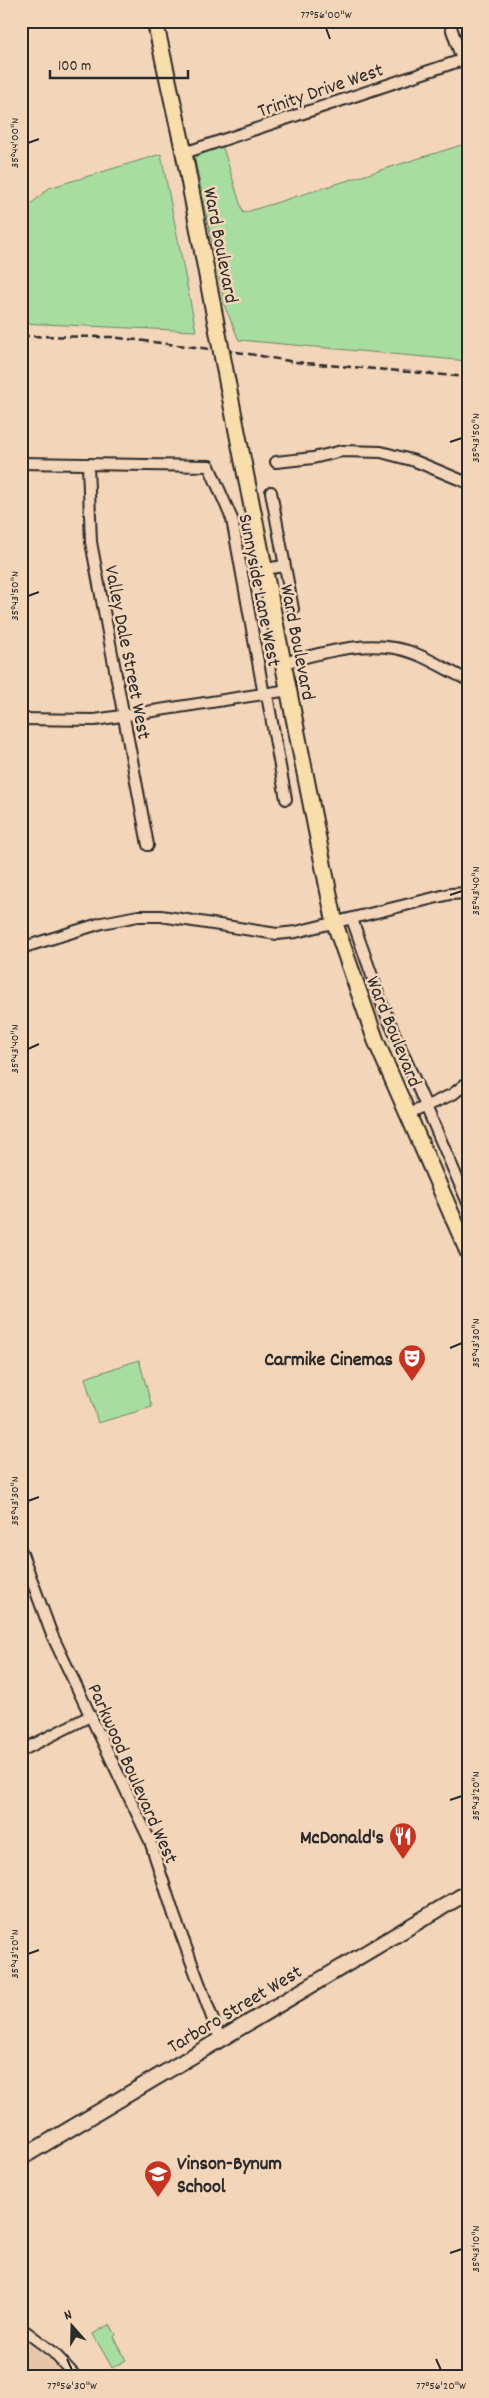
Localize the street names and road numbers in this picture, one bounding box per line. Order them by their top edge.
street label: Trinity Drive West [254,57,388,126]
street label: Ward Boulevard [194,185,244,306]
street label: Sunnyside Lane West [230,512,287,669]
street label: Valley Dale Street West [95,563,157,742]
street label: Ward Boulevard [271,582,321,703]
street label: Ward Boulevard [357,972,427,1092]
street label: Parkwood Boulevard West [79,1680,184,1869]
street label: Tarboro Street West [163,1959,308,2062]

